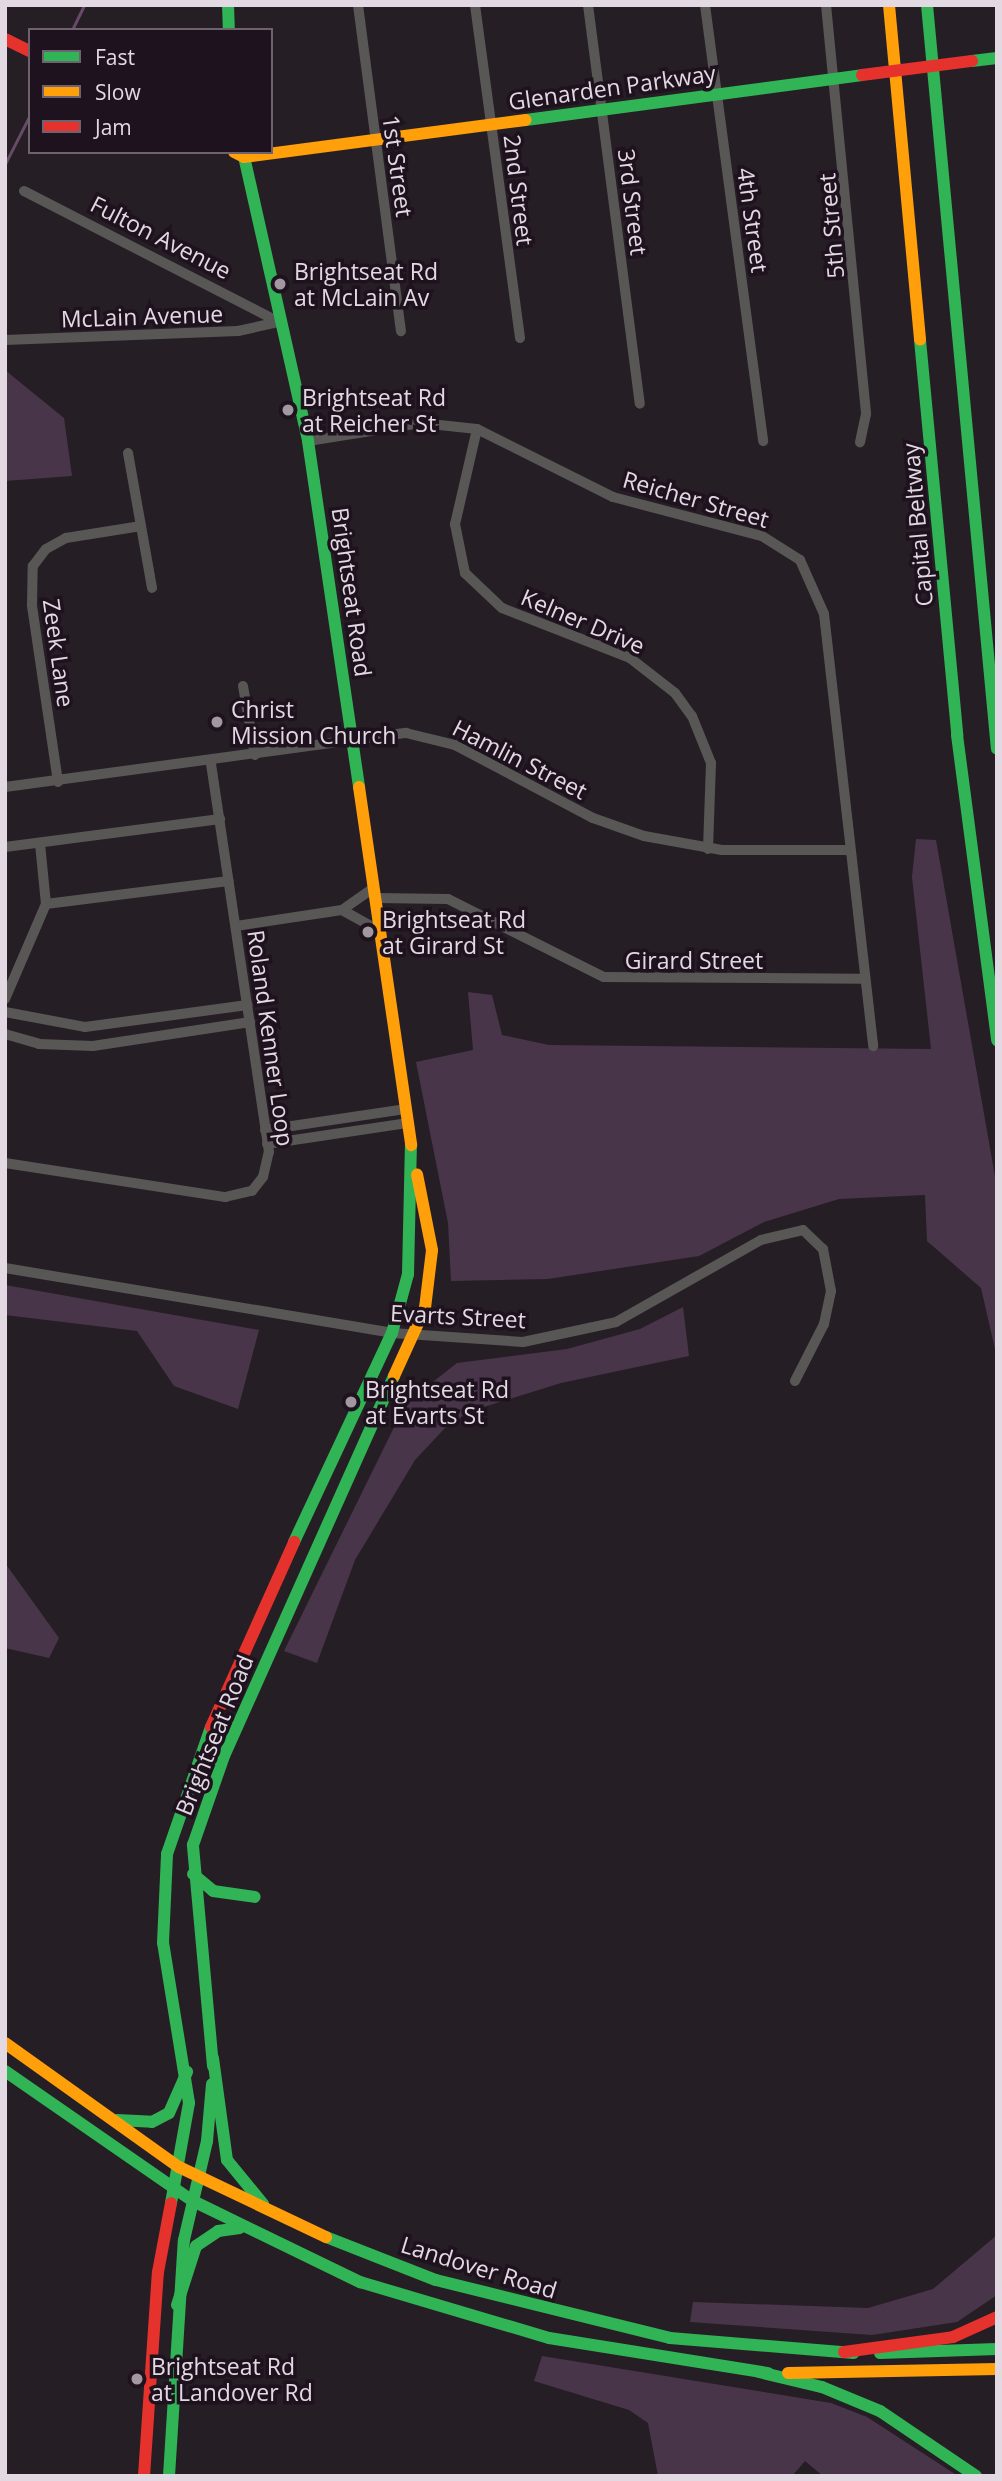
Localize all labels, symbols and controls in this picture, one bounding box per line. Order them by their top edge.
legend [28,28,273,154]
text: Fast [95,43,135,71]
street label: Glenarden Parkway [507,59,717,115]
text: Slow [95,78,141,106]
text: Jam [95,113,132,141]
street label: 1st Street [377,113,419,219]
street label: 2nd Street [499,133,539,247]
street label: 3rd Street [613,147,653,257]
street label: 4th Street [732,166,774,274]
street label: 5th Street [813,172,849,280]
street label: Fulton Avenue [86,190,236,284]
place label: Brightseat Rd at McLain Av [294,257,438,311]
marker: Brightseat Rd at McLain Av [272,276,288,292]
street label: McLain Avenue [60,299,224,333]
place label: Brightseat Rd at Reicher St [302,383,446,437]
marker: Brightseat Rd at Reicher St [280,402,296,418]
street label: Capital Beltway [896,442,938,608]
street label: Reicher Street [620,465,772,533]
street label: Brightseat Road [326,506,378,678]
street label: Kelner Drive [517,583,649,659]
street label: Zeek Lane [38,597,80,709]
place label: Christ Mission Church [231,695,396,749]
street label: Hamlin Street [448,713,592,805]
marker: Christ Mission Church [209,714,225,730]
place label: Brightseat Rd at Girard St [382,905,526,959]
marker: Brightseat Rd at Girard St [360,924,376,940]
street label: Roland Kenner Loop [242,928,300,1148]
street label: Girard Street [625,946,763,974]
street label: Evarts Street [389,1299,527,1333]
place label: Brightseat Rd at Evarts St [365,1375,509,1429]
marker: Brightseat Rd at Evarts St [343,1394,359,1410]
street label: Brightseat Road [169,1651,259,1819]
street label: Landover Road [398,2230,560,2304]
place label: Brightseat Rd at Landover Rd [151,2352,313,2406]
marker: Brightseat Rd at Landover Rd [129,2371,145,2387]

